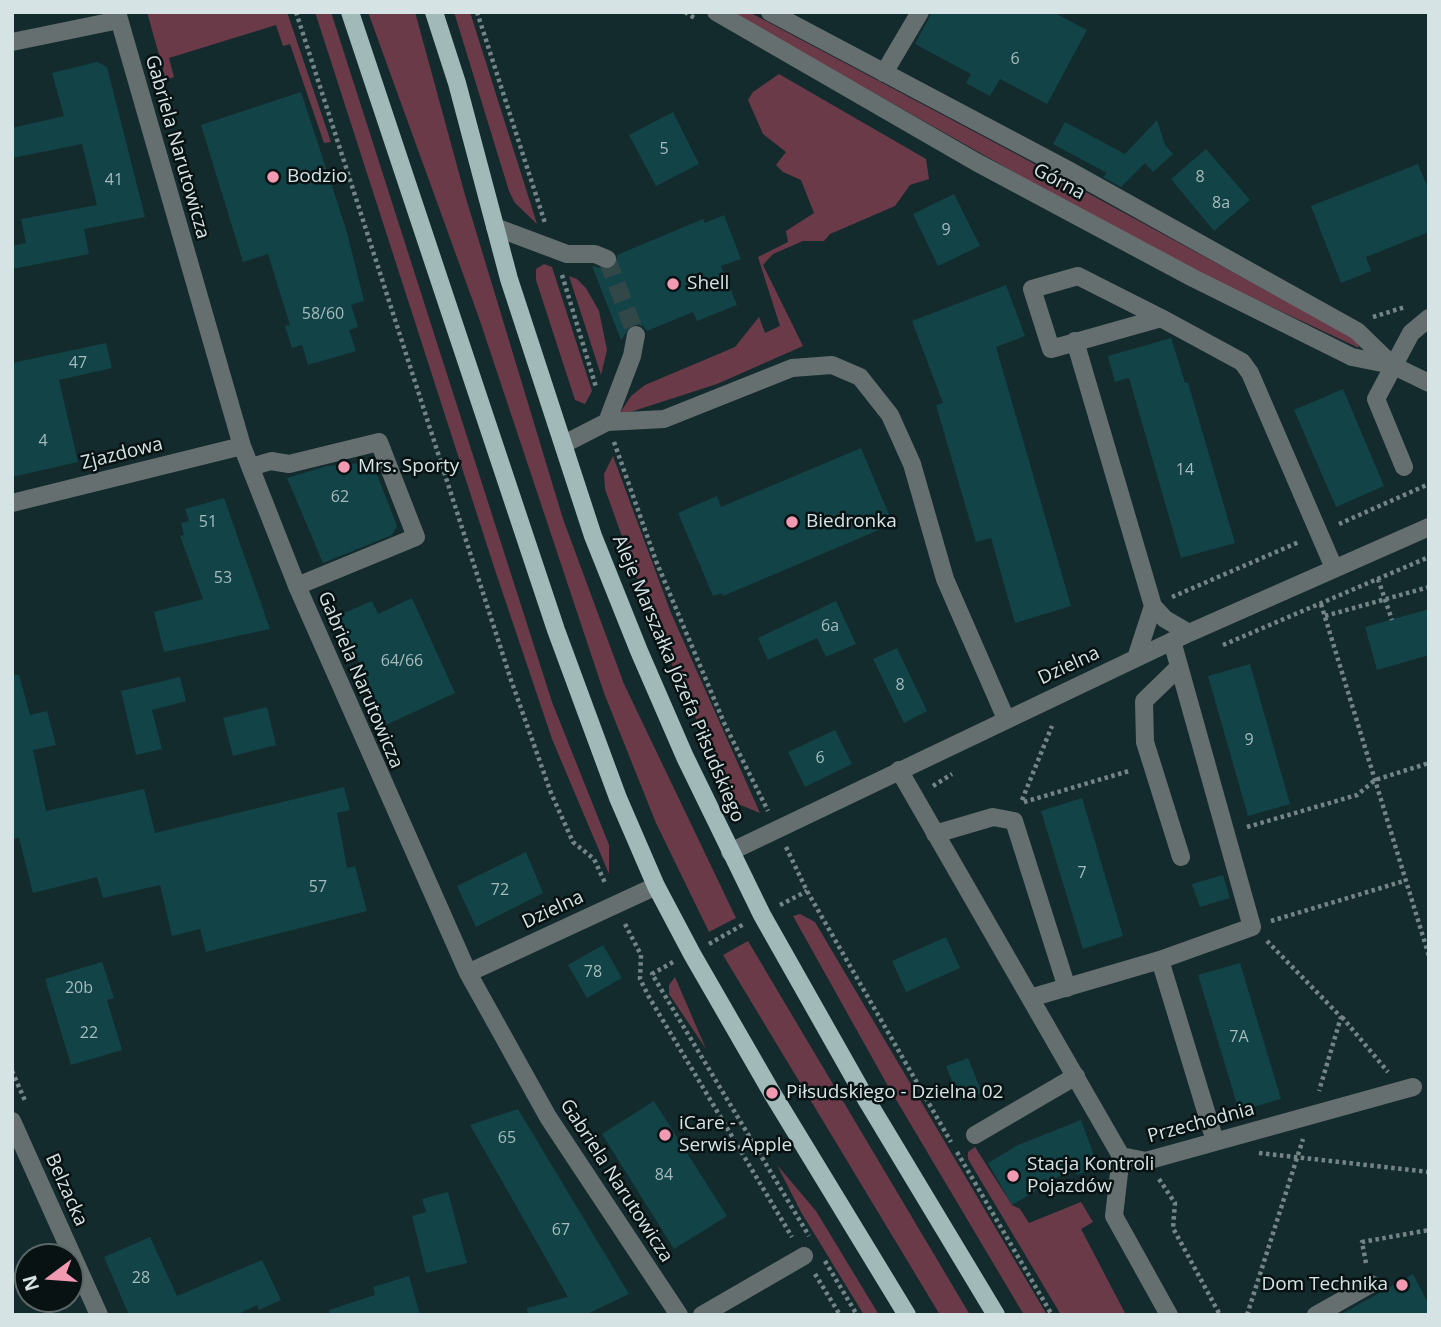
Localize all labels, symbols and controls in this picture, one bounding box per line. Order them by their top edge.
house number: 6 [1010,49,1020,69]
street label: Gabriela Narutowicza [140,52,214,242]
house number: 5 [659,139,669,159]
street label: Górna [1029,159,1089,205]
place label: Bodzio [287,166,347,188]
house number: 8 [1195,167,1205,187]
marker: Bodzio [265,169,281,185]
house number: 41 [105,170,123,190]
house number: 8a [1212,193,1230,213]
house number: 9 [941,220,951,240]
place label: Shell [687,273,729,295]
marker: Shell [665,276,681,292]
house number: 58/60 [302,304,344,324]
house number: 47 [69,353,87,373]
house number: 4 [38,431,48,451]
street label: Zjazdowa [79,433,165,475]
place label: Mrs. Sporty [358,456,459,478]
marker: Mrs. Sporty [336,459,352,475]
house number: 14 [1176,460,1194,480]
house number: 62 [331,487,349,507]
place label: Biedronka [806,511,897,533]
house number: 51 [199,512,217,532]
marker: Biedronka [784,514,800,530]
street label: Aleje Marszałka Józefa Piłsudskiego [607,532,749,826]
house number: 53 [214,568,232,588]
street label: Gabriela Narutowicza [312,588,408,772]
house number: 6a [821,616,839,636]
street label: Dzielna [1035,642,1103,690]
house number: 64/66 [381,651,423,671]
house number: 8 [895,675,905,695]
house number: 9 [1244,730,1254,750]
house number: 6 [815,748,825,768]
house number: 7 [1077,863,1087,883]
house number: 57 [309,877,327,897]
house number: 72 [491,880,509,900]
street label: Dzielna [519,886,587,934]
house number: 78 [584,962,602,982]
house number: 20b [65,978,93,998]
house number: 22 [80,1023,98,1043]
house number: 7A [1229,1027,1249,1047]
place label: Piłsudskiego - Dzielna 02 [786,1082,1003,1104]
marker: Piłsudskiego - Dzielna 02 [764,1085,780,1101]
street label: Gabriela Narutowicza [555,1095,677,1267]
street label: Przechodnia [1145,1098,1257,1148]
place label: iCare - Serwis Apple [679,1113,792,1157]
marker: iCare - Serwis Apple [657,1127,673,1143]
house number: 65 [498,1128,516,1148]
street label: Belzacka [40,1150,92,1230]
place label: Stacja Kontroli Pojazdów [1027,1154,1154,1198]
house number: 84 [655,1165,673,1185]
marker: Stacja Kontroli Pojazdów [1005,1168,1021,1184]
house number: 67 [552,1220,570,1240]
north arrow [14,1243,84,1313]
house number: 28 [132,1268,150,1288]
text: N [16,1272,45,1294]
place label: Dom Technika [1261,1274,1388,1296]
marker: Dom Technika [1394,1277,1410,1293]

